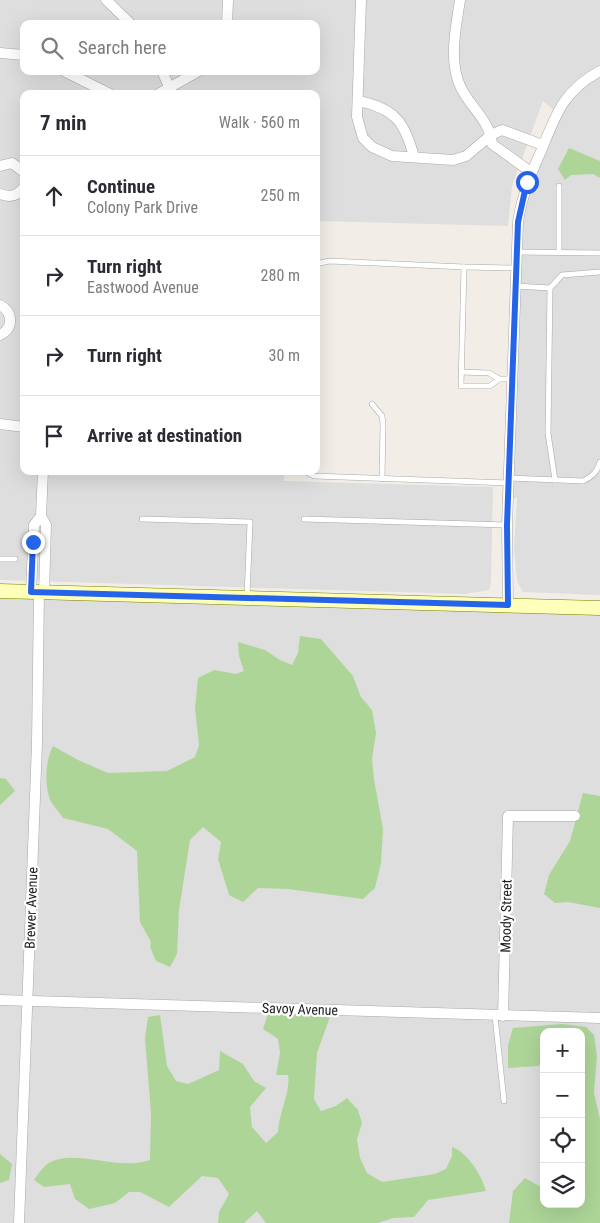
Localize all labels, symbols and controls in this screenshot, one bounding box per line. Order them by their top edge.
search box [20,20,320,75]
icon: search [38,34,66,62]
text: Search here [78,36,166,59]
text: 7 min [40,111,87,135]
text: Walk · 560 m [219,113,300,132]
route start [516,171,539,194]
text: Continue [87,175,155,198]
icon: ahead [40,182,68,210]
text: 250 m [261,186,300,205]
text: Colony Park Drive [87,198,198,217]
text: Turn right [87,255,162,278]
icon: right [40,262,68,290]
text: 280 m [261,266,300,285]
text: Eastwood Avenue [87,278,199,297]
icon: right [40,342,68,370]
text: Turn right [87,344,162,367]
text: 30 m [268,346,300,365]
icon: arrive [40,422,68,450]
text: Arrive at destination [87,424,242,447]
route end [22,531,45,554]
street label: Brewer Avenue [22,866,40,949]
street label: Moody Street [497,879,515,953]
street label: Savoy Avenue [262,1000,339,1018]
map controls [540,1028,585,1208]
button: + [540,1028,585,1073]
button: − [540,1073,585,1118]
button: locate [540,1118,585,1163]
button: layers [540,1163,585,1208]

